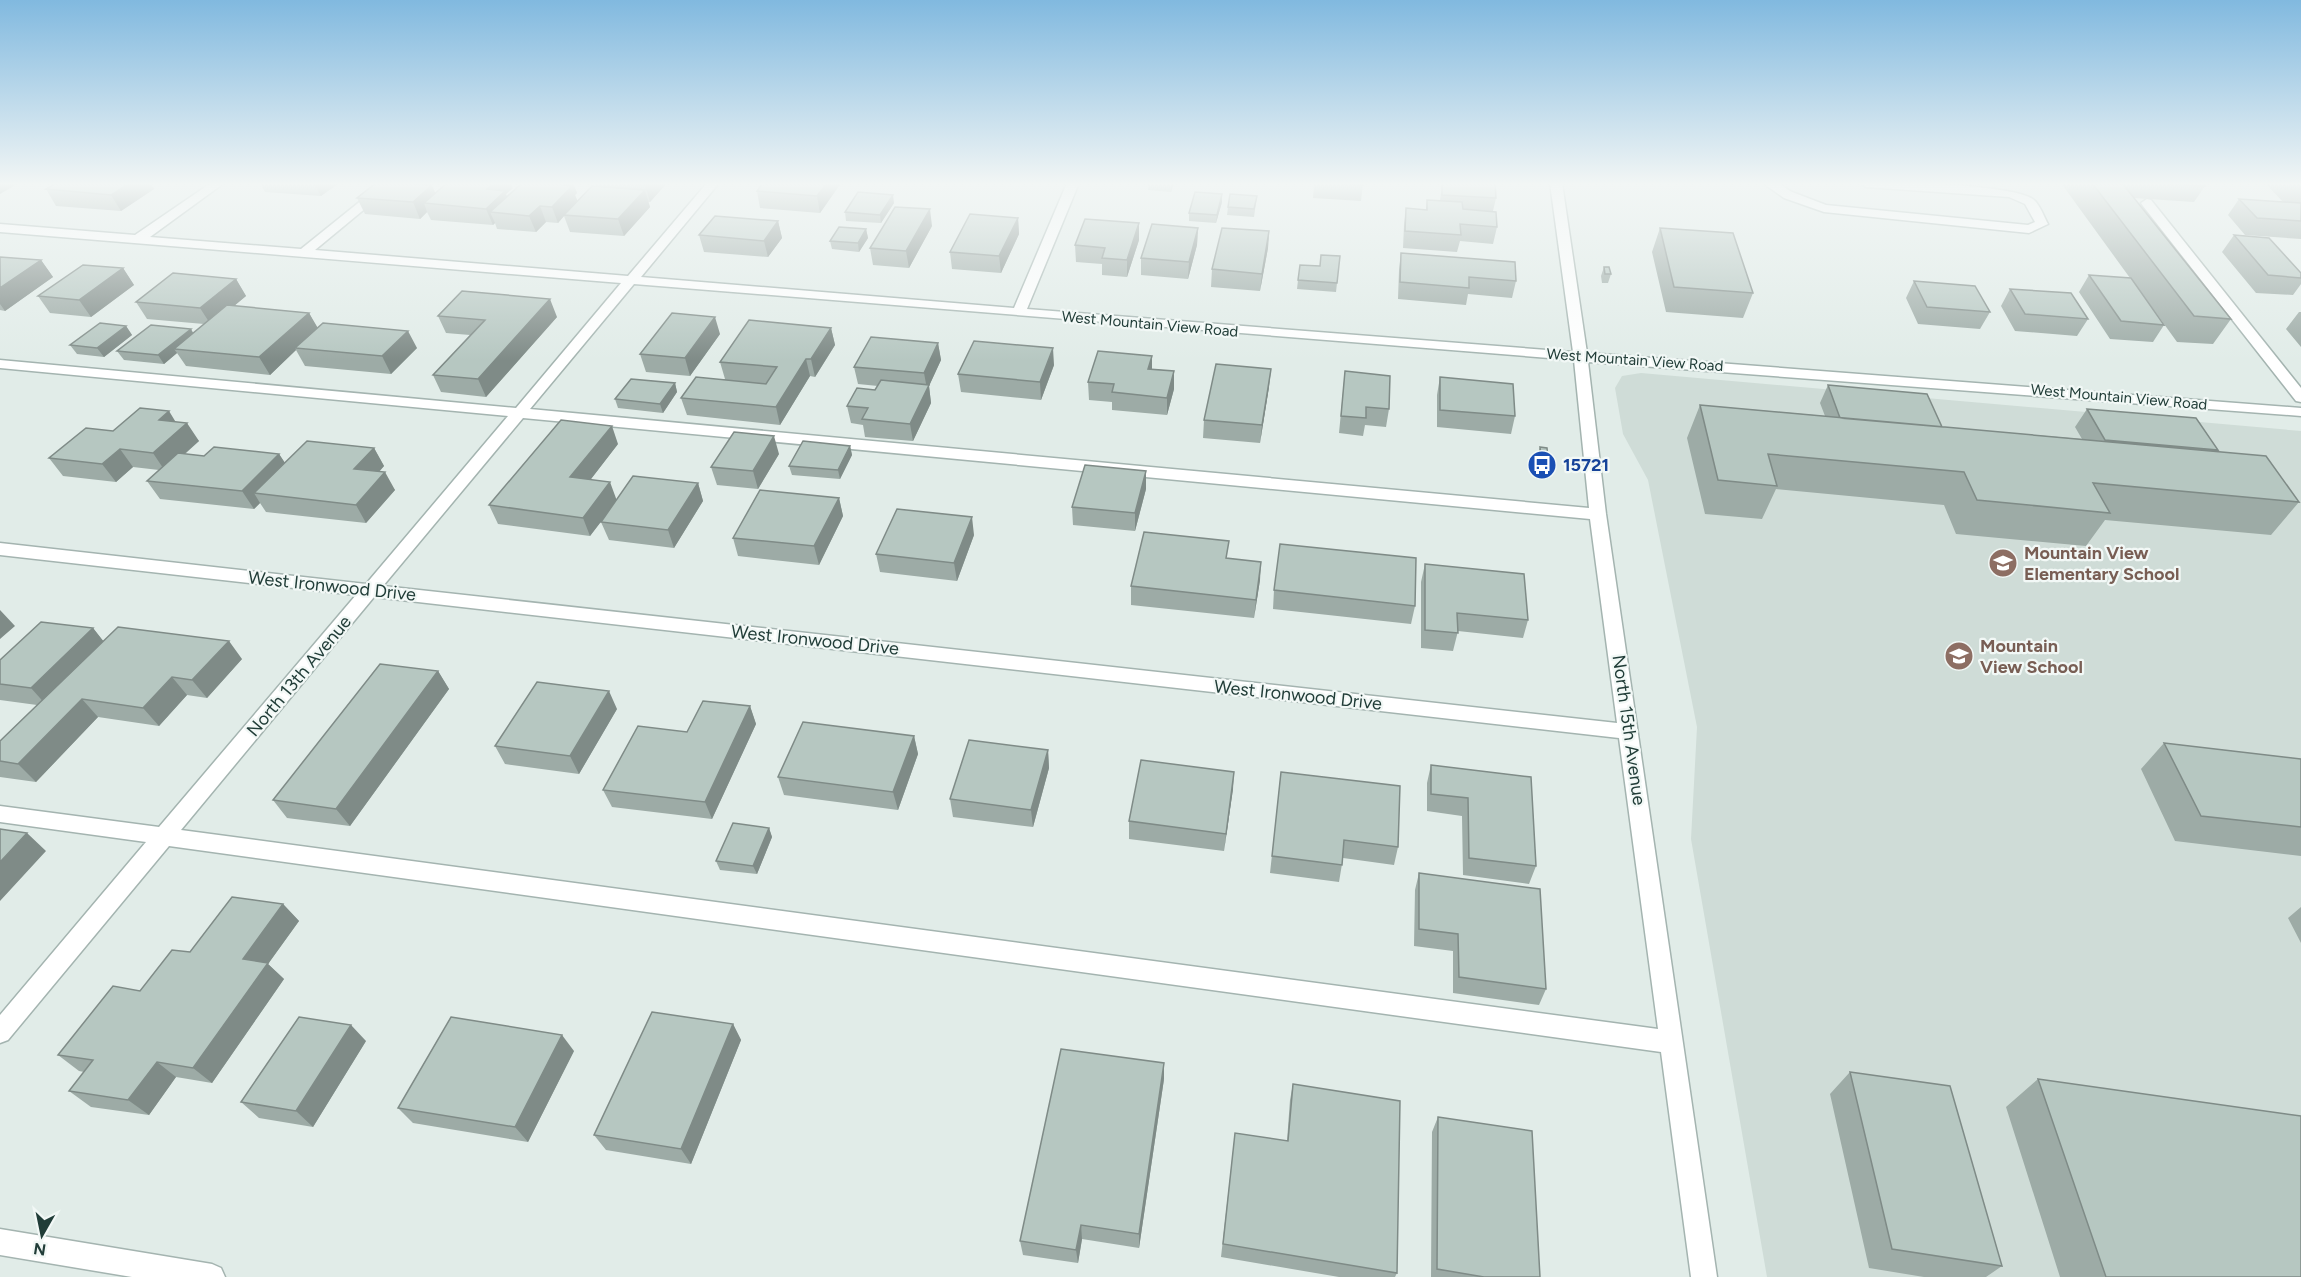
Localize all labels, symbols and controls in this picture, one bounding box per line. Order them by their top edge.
street label: West Mountain View Road [1061,307,1239,341]
street label: West Mountain View Road [1546,345,1724,375]
street label: West Mountain View Road [2030,380,2208,414]
bus stop icon: 15721 [1526,449,1558,481]
place label: 15721 [1563,454,1609,476]
place label: Mountain View Elementary School [2024,542,2179,585]
school or university icon: Mountain View Elementary School [1987,547,2019,579]
street label: West Ironwood Drive [247,566,417,606]
street label: North 13th Avenue [242,611,356,741]
street label: West Ironwood Drive [730,620,900,660]
place label: Mountain View School [1980,635,2083,678]
school or university icon: Mountain View School [1943,640,1975,672]
street label: North 15th Avenue [1608,653,1650,807]
street label: West Ironwood Drive [1213,675,1383,715]
north arrow [12,1205,72,1265]
text: N [32,1239,47,1260]

